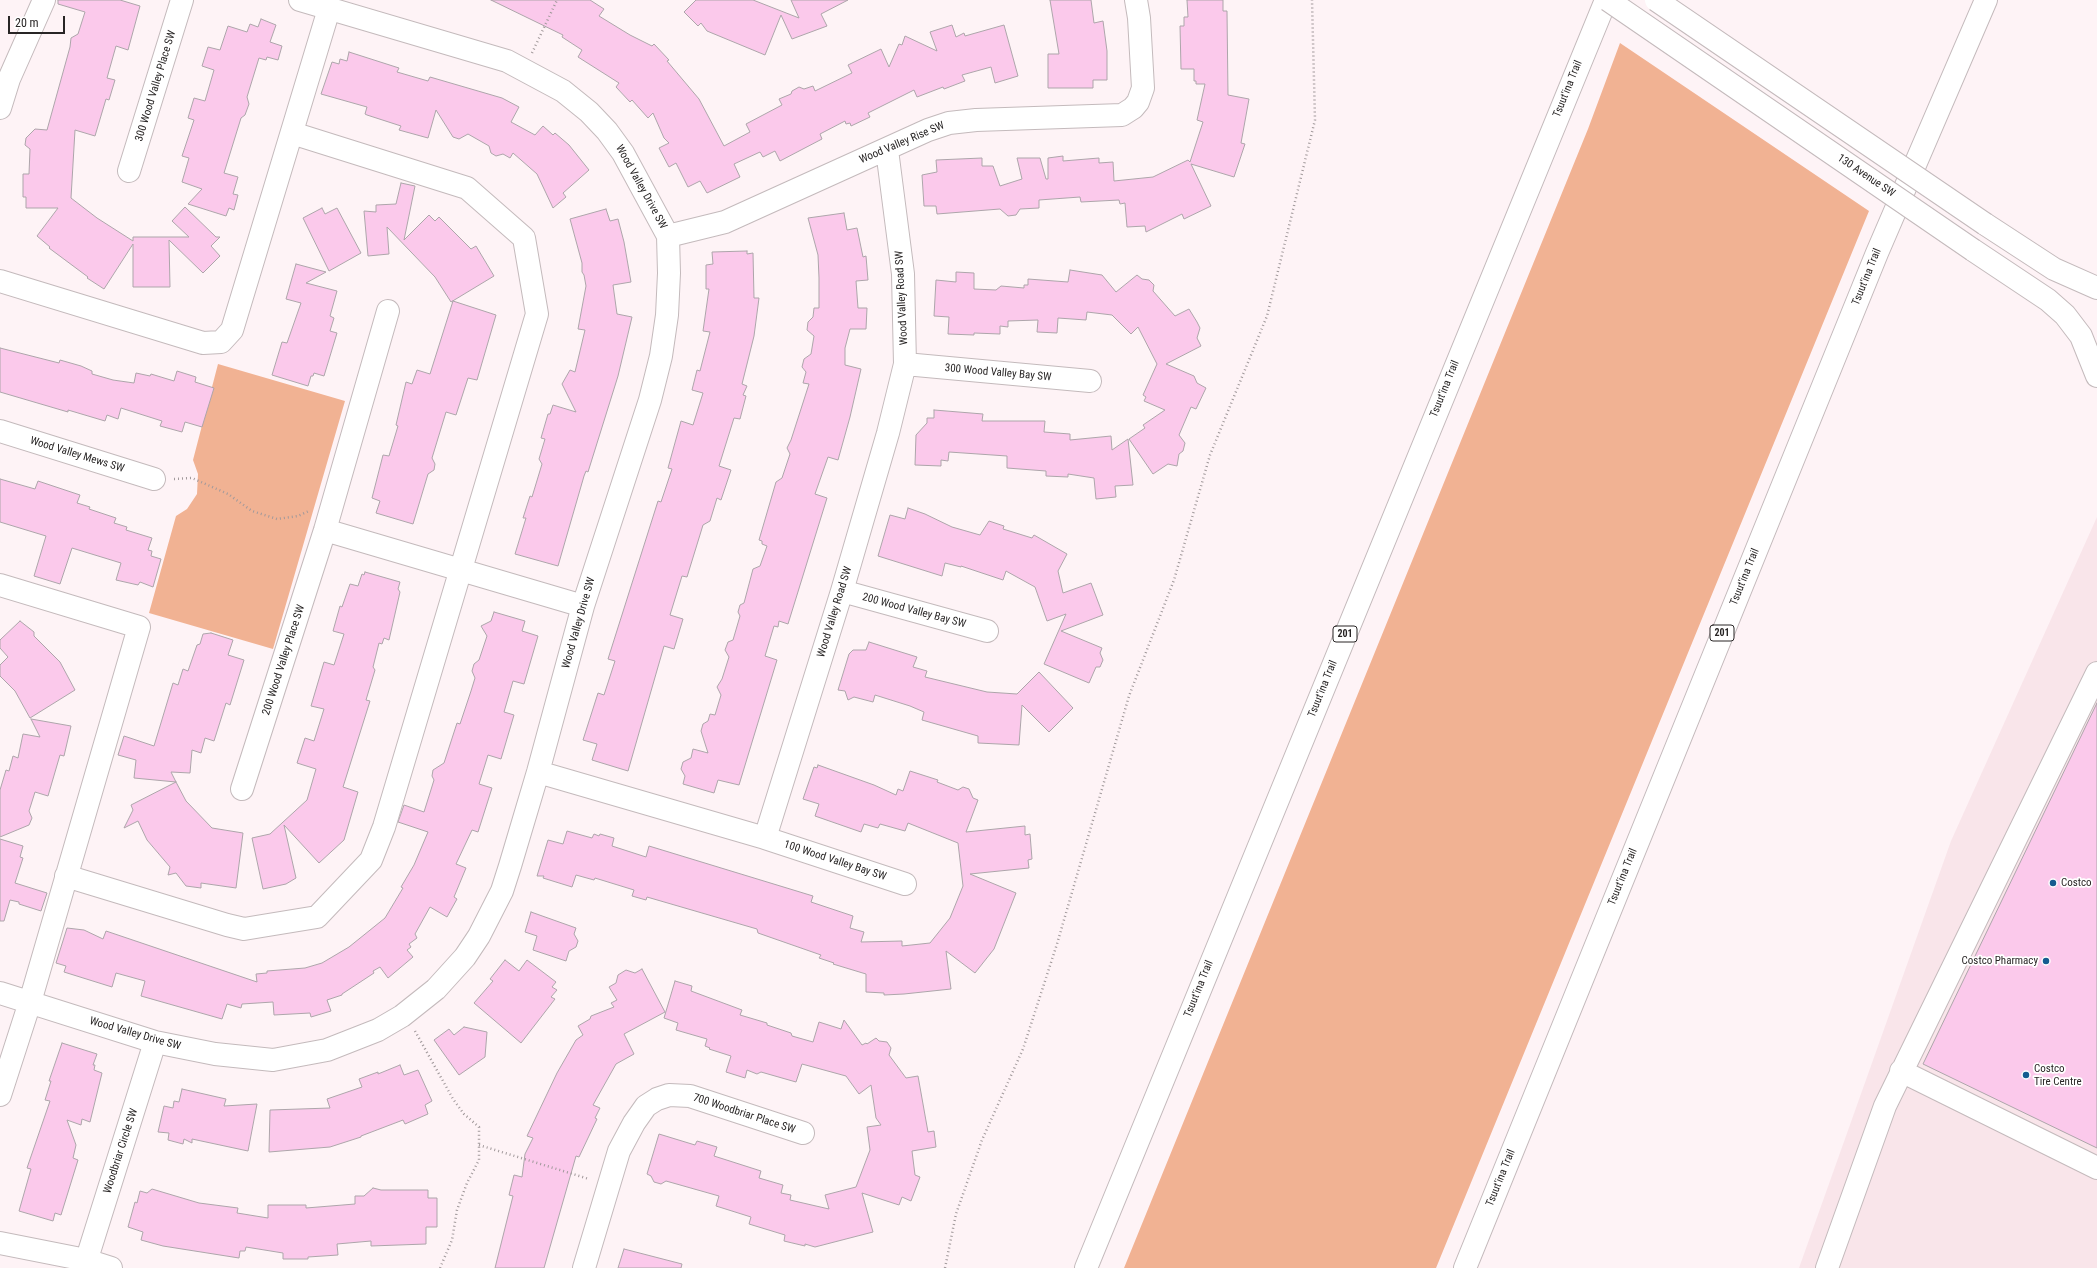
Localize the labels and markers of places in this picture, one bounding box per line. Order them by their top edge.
place label: Costco [2061,876,2092,890]
marker: Costco [2048,878,2058,888]
place label: Costco Pharmacy [1962,954,2038,968]
marker: Costco Pharmacy [2041,956,2051,966]
place label: Costco Tire Centre [2034,1062,2082,1088]
marker: Costco Tire Centre [2021,1070,2031,1080]

